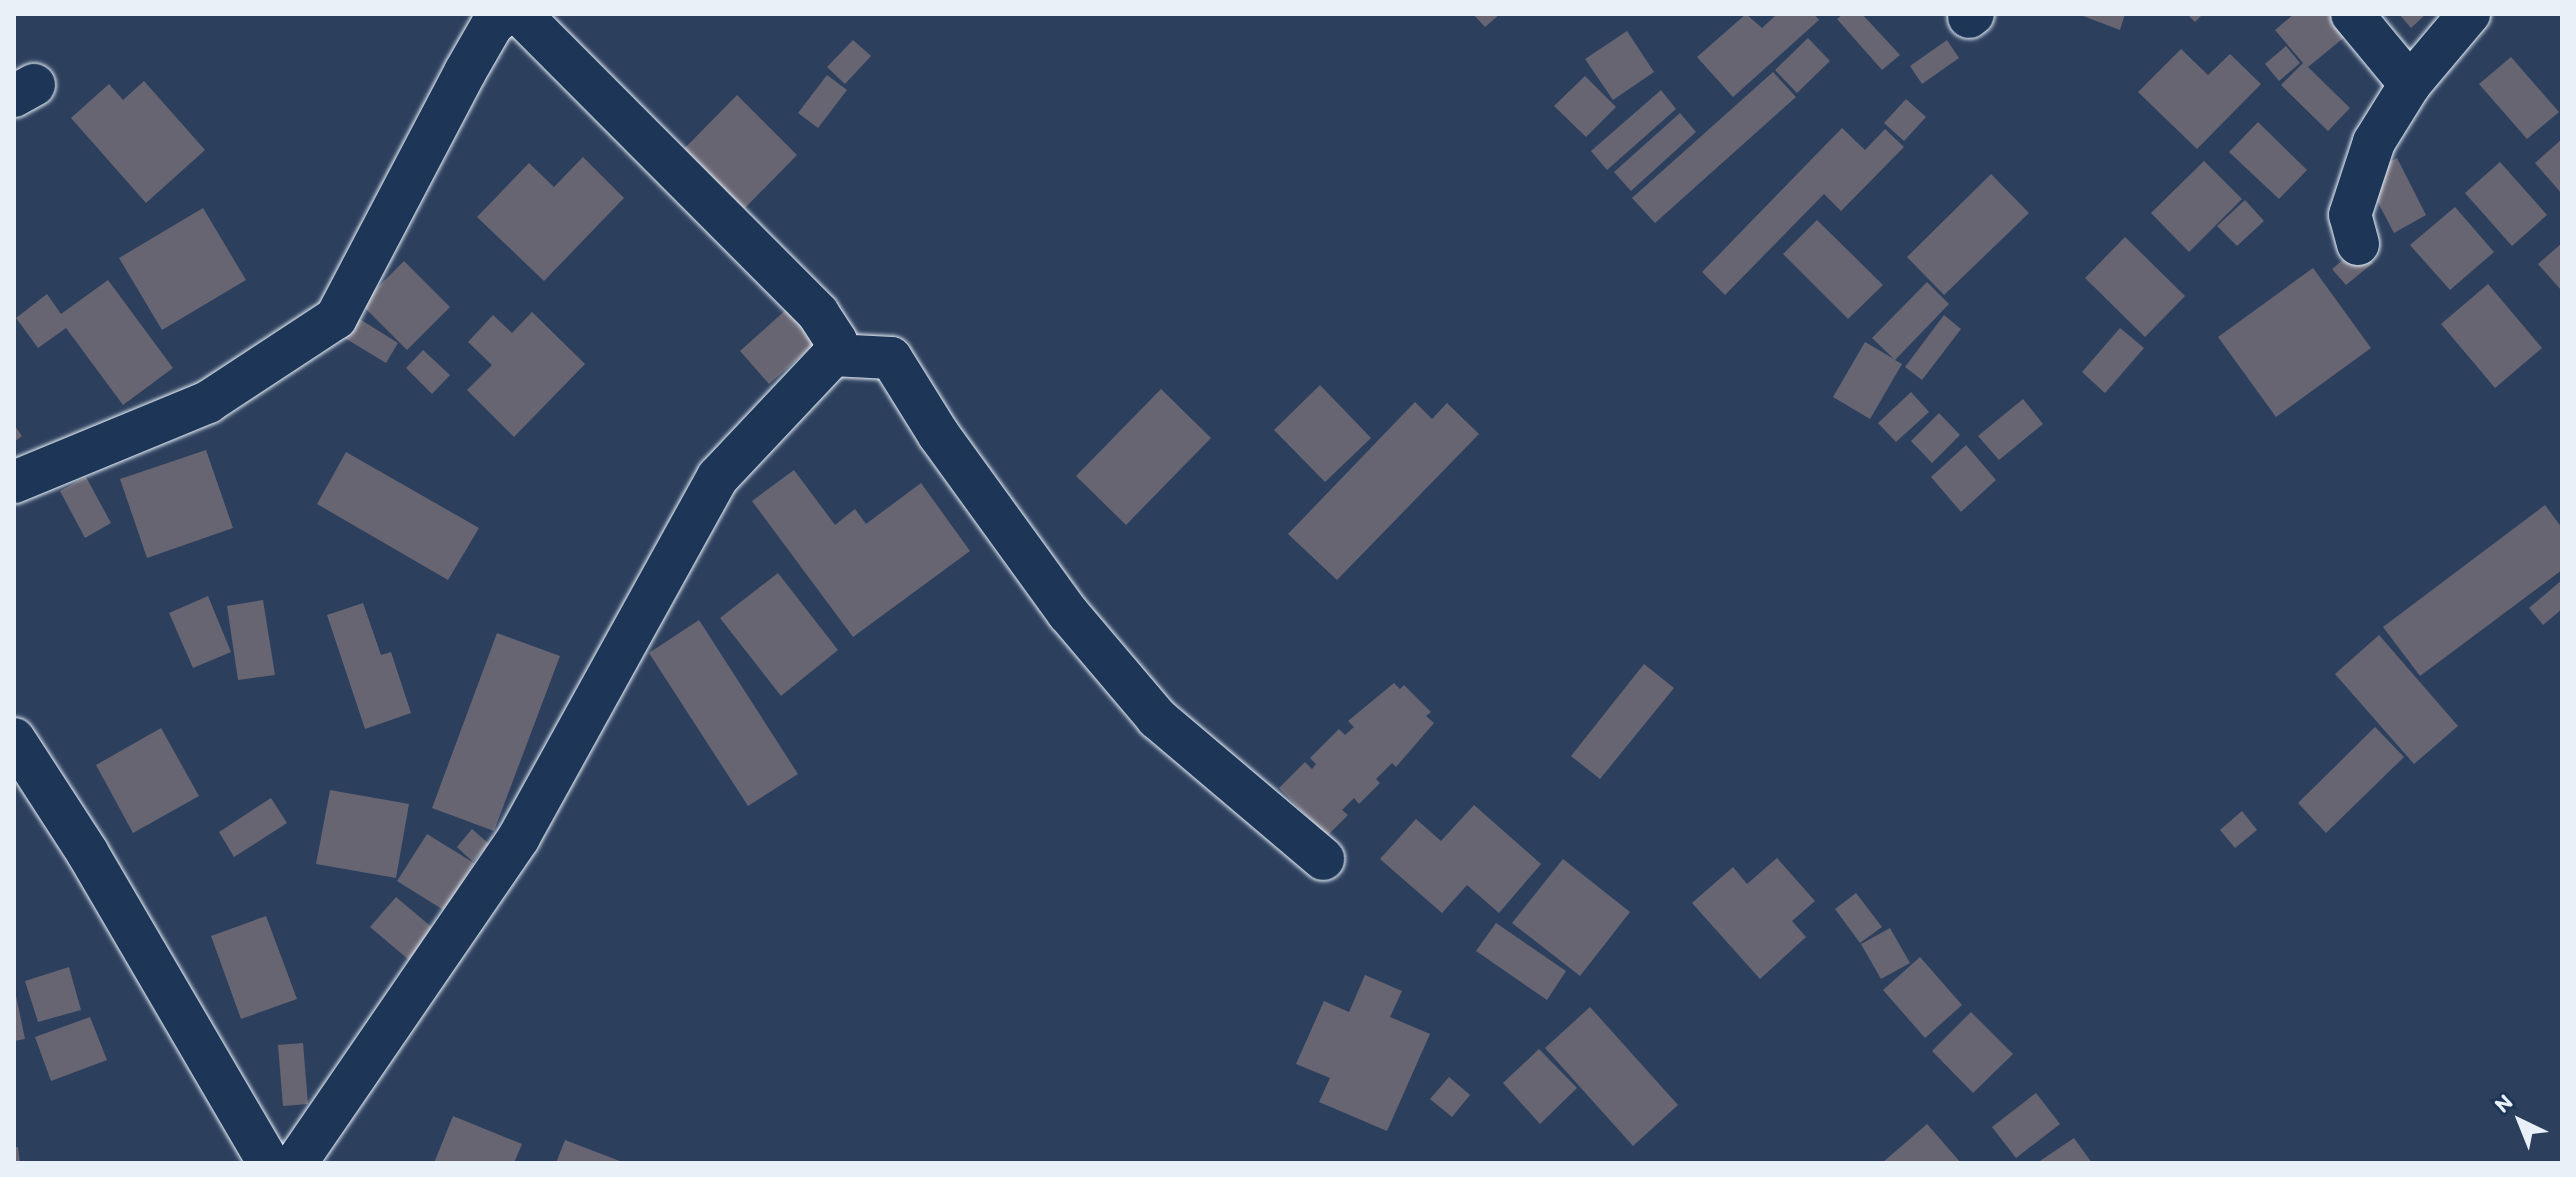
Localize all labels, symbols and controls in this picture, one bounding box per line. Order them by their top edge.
north arrow [2480,1081,2560,1161]
text: N [2489,1088,2518,1118]

